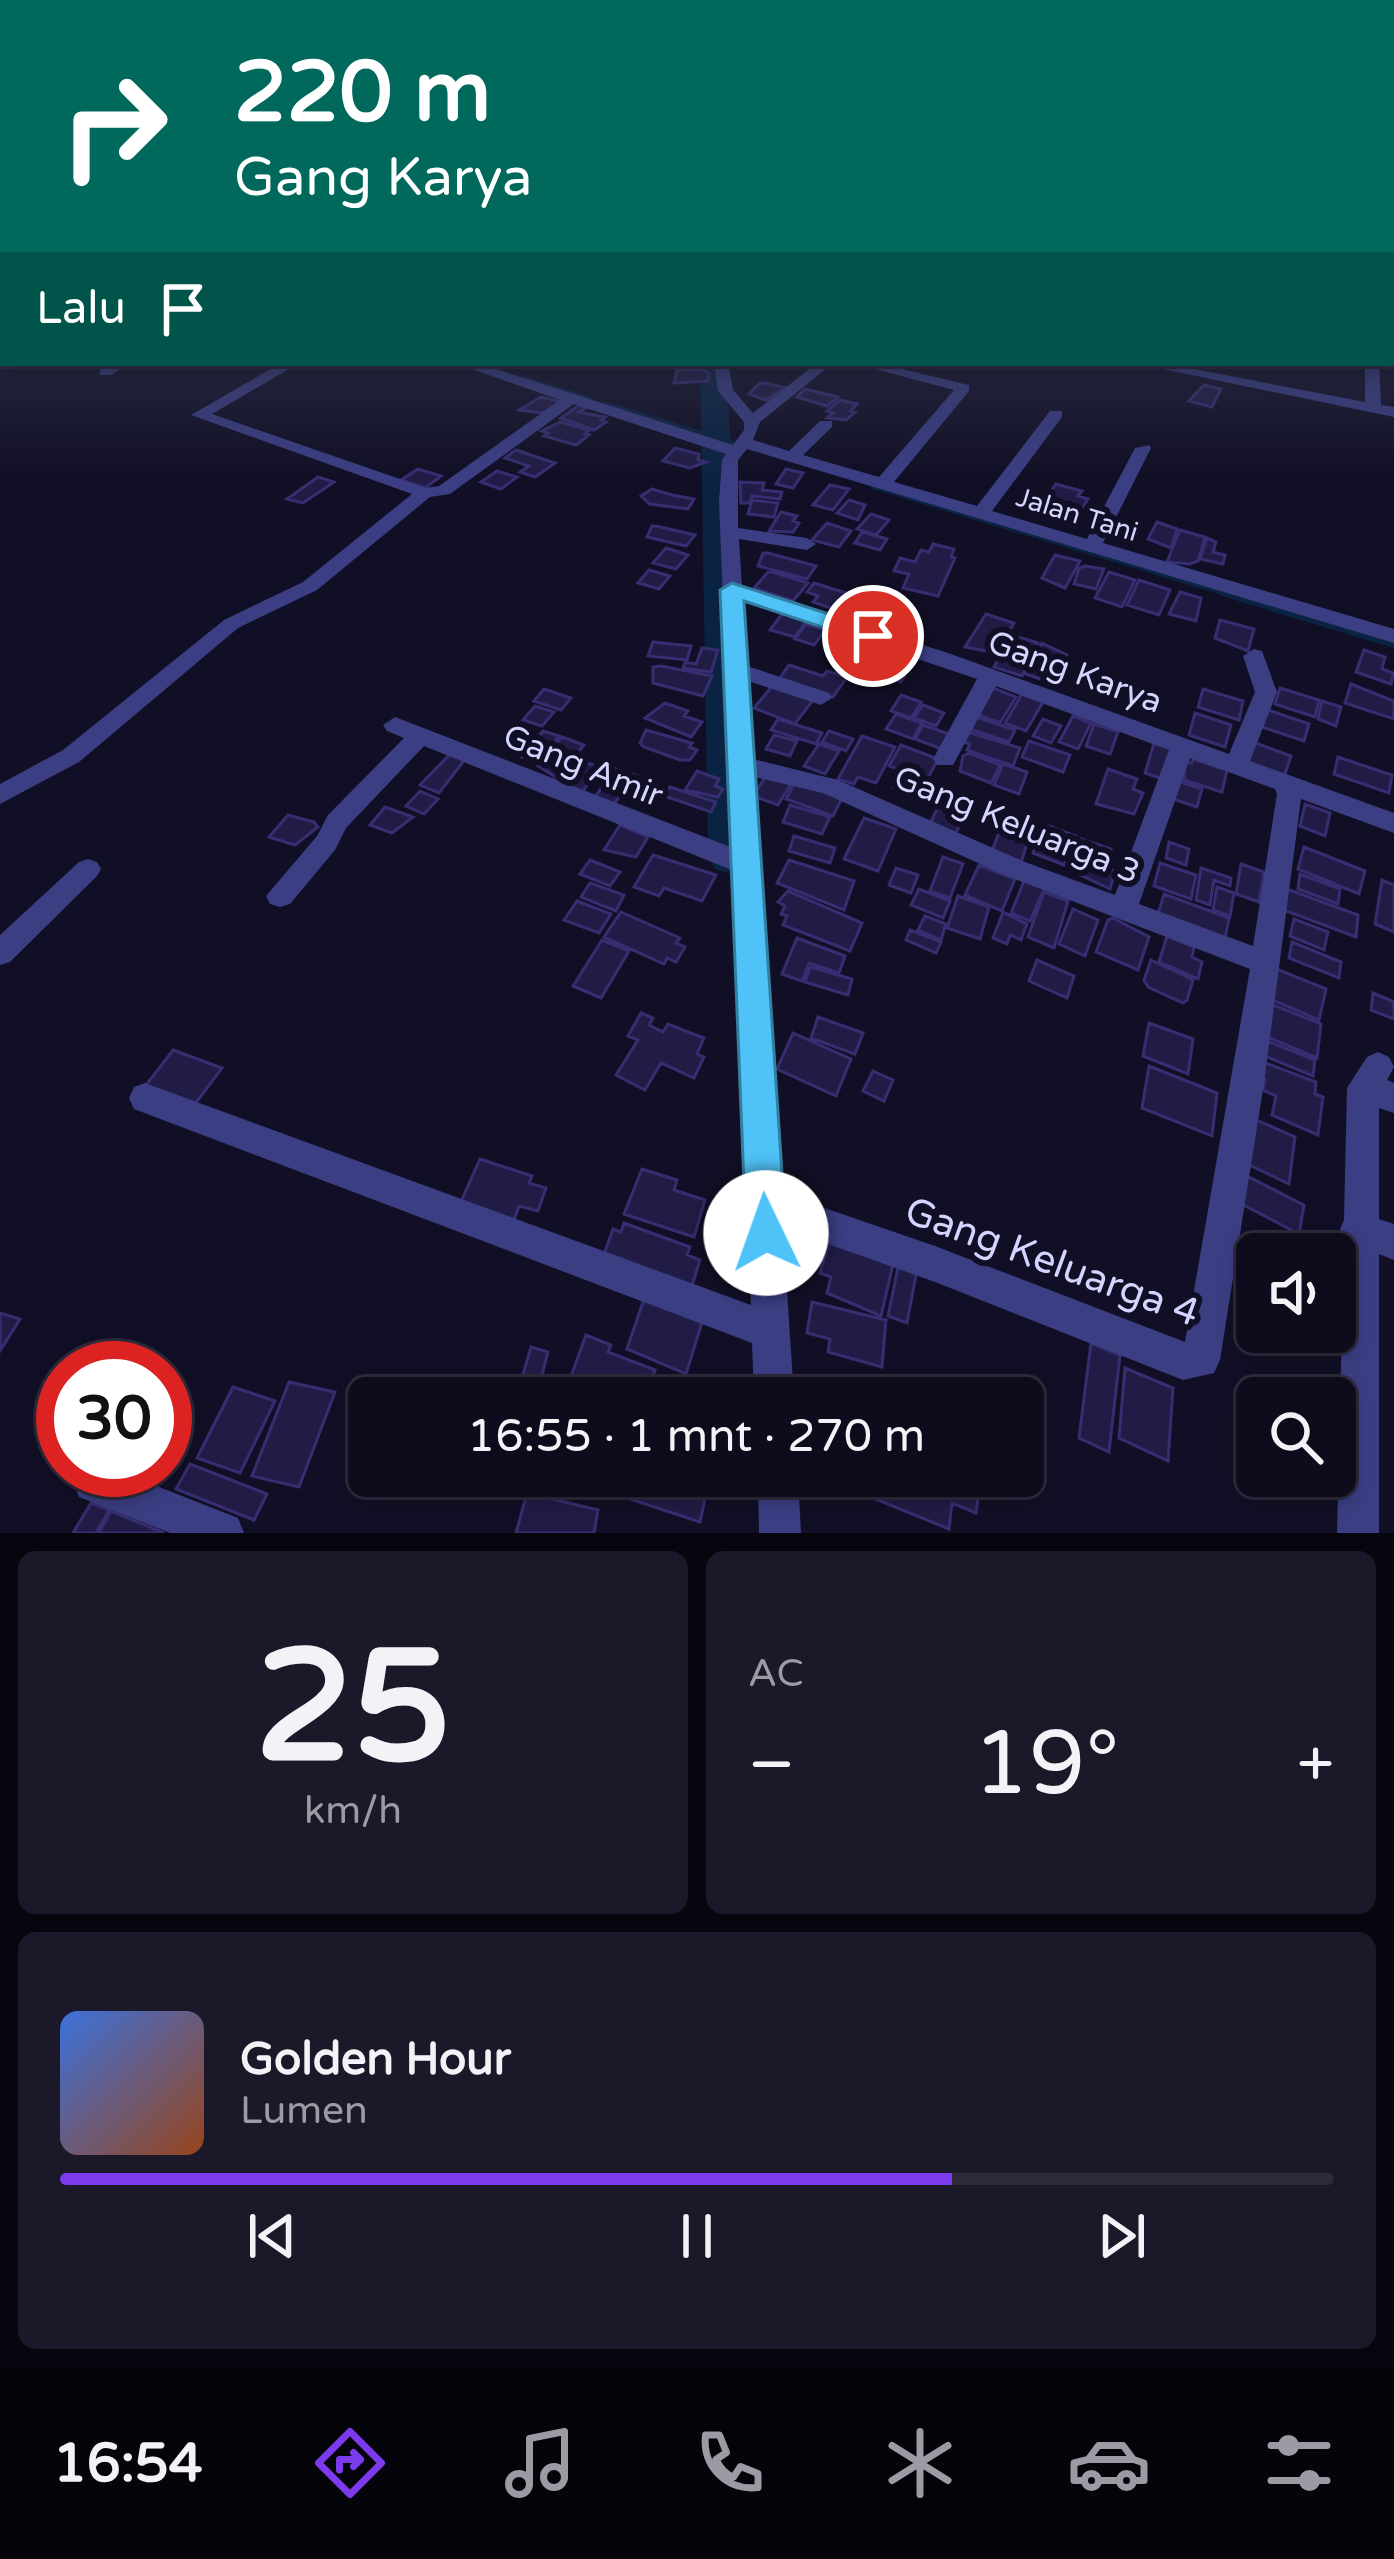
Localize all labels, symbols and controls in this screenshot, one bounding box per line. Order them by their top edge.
text: 220 m [234,43,491,144]
icon: right [36,48,192,204]
text: Gang Karya [234,145,532,210]
icon: arrive [150,276,216,342]
text: Lalu [36,282,126,336]
street label: Jalan Tani [1012,481,1142,549]
pin [822,585,924,687]
icon: arrive [840,603,906,669]
street label: Gang Karya [983,622,1167,722]
street label: Gang Amir [498,716,669,816]
street label: Gang Keluarga 3 [888,758,1146,892]
position arrow [703,1170,829,1296]
street label: Gang Keluarga 4 [899,1187,1205,1337]
map controls [1236,1233,1356,1497]
button: sound [1236,1233,1356,1353]
speed limit sign: 30 [36,1341,192,1497]
button: search [1236,1377,1356,1497]
text: 16:55 · 1 mnt · 270 m [467,1410,925,1464]
text: 25 [255,1615,451,1803]
text: AC [748,1650,804,1697]
text: 19° [972,1710,1119,1819]
text: − [748,1725,795,1805]
text: + [1297,1725,1334,1805]
text: km/h [304,1787,402,1834]
text: Golden Hour [240,2033,511,2087]
text: Lumen [240,2087,368,2134]
icon: previous [239,2203,305,2269]
icon: pause [664,2203,730,2269]
icon: next [1089,2203,1155,2269]
icon: directions [308,2421,392,2505]
icon: music [498,2421,582,2505]
icon: phone [688,2421,772,2505]
icon: climate [878,2421,962,2505]
icon: car [1067,2421,1151,2505]
icon: filters [1257,2421,1341,2505]
text: 16:54 [53,2431,203,2496]

